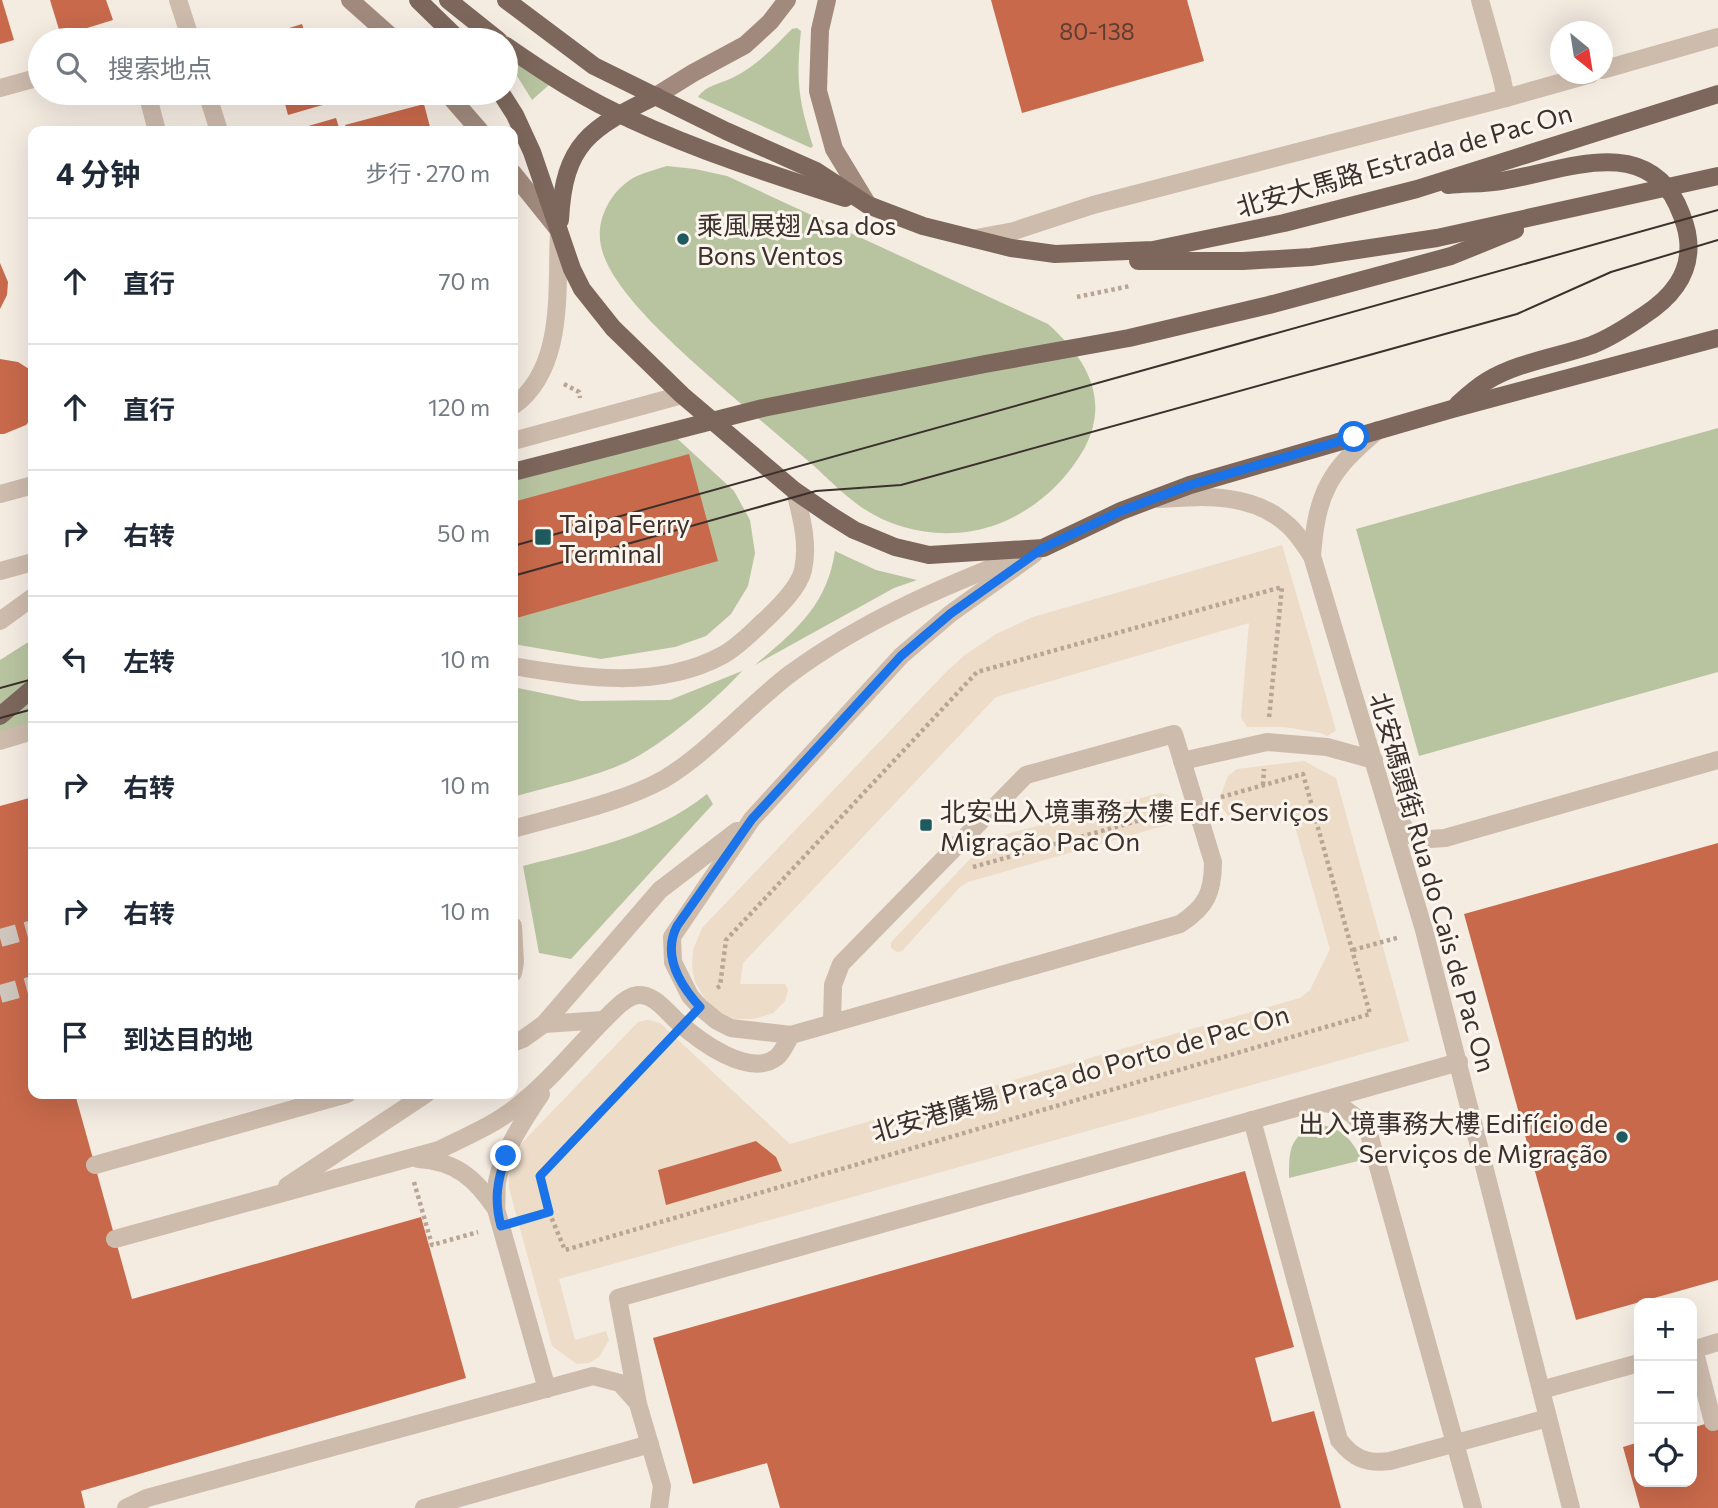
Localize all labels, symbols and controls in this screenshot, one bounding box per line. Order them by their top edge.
house number: 80-138 [1059,17,1135,45]
north arrow [1550,21,1613,84]
search box [28,28,518,105]
icon: search [52,48,90,86]
text: 搜索地点 [108,52,212,83]
street label: 北安大馬路 Estrada de Pac On [1233,96,1575,222]
text: 4 分钟 [56,154,140,191]
text: 步行 · 270 m [366,159,490,187]
place label: 乘風展翅 Asa dos Bons Ventos [697,209,896,270]
marker: 乘風展翅 Asa dos Bons Ventos [675,231,691,247]
icon: ahead [56,262,94,300]
text: 直行 [123,267,175,298]
text: 70 m [438,267,490,295]
icon: ahead [56,388,94,426]
text: 直行 [123,393,175,424]
text: 120 m [428,393,490,421]
route start [1338,421,1369,452]
place label: Taipa Ferry Terminal [559,507,690,568]
icon: right [56,514,94,552]
text: 右转 [123,519,175,550]
text: 50 m [437,519,490,547]
marker: Taipa Ferry Terminal [533,527,553,547]
icon: left [56,640,94,678]
text: 左转 [123,645,175,676]
text: 10 m [441,645,490,673]
street label: 北安碼頭街 Rua do Cais de Pac On [1365,689,1503,1075]
icon: right [56,766,94,804]
text: 右转 [123,771,175,802]
text: 10 m [441,771,490,799]
place label: 北安出入境事務大樓 Edf. Serviços Migração Pac On [940,795,1329,856]
marker: 北安出入境事務大樓 Edf. Serviços Migração Pac On [918,817,934,833]
icon: right [56,892,94,930]
text: 右转 [123,897,175,928]
text: 10 m [441,897,490,925]
street label: 北安港廣場 Praça do Porto de Pac On [868,998,1292,1146]
icon: arrive [56,1018,94,1056]
text: 到达目的地 [123,1023,253,1054]
place label: 出入境事務大樓 Edifício de Serviços de Migração [1298,1107,1608,1168]
marker: 出入境事務大樓 Edifício de Serviços de Migração [1614,1129,1630,1145]
route end [490,1140,521,1171]
map controls [1634,1298,1697,1487]
button: + [1634,1298,1697,1361]
button: − [1634,1361,1697,1424]
button: locate [1634,1424,1697,1487]

